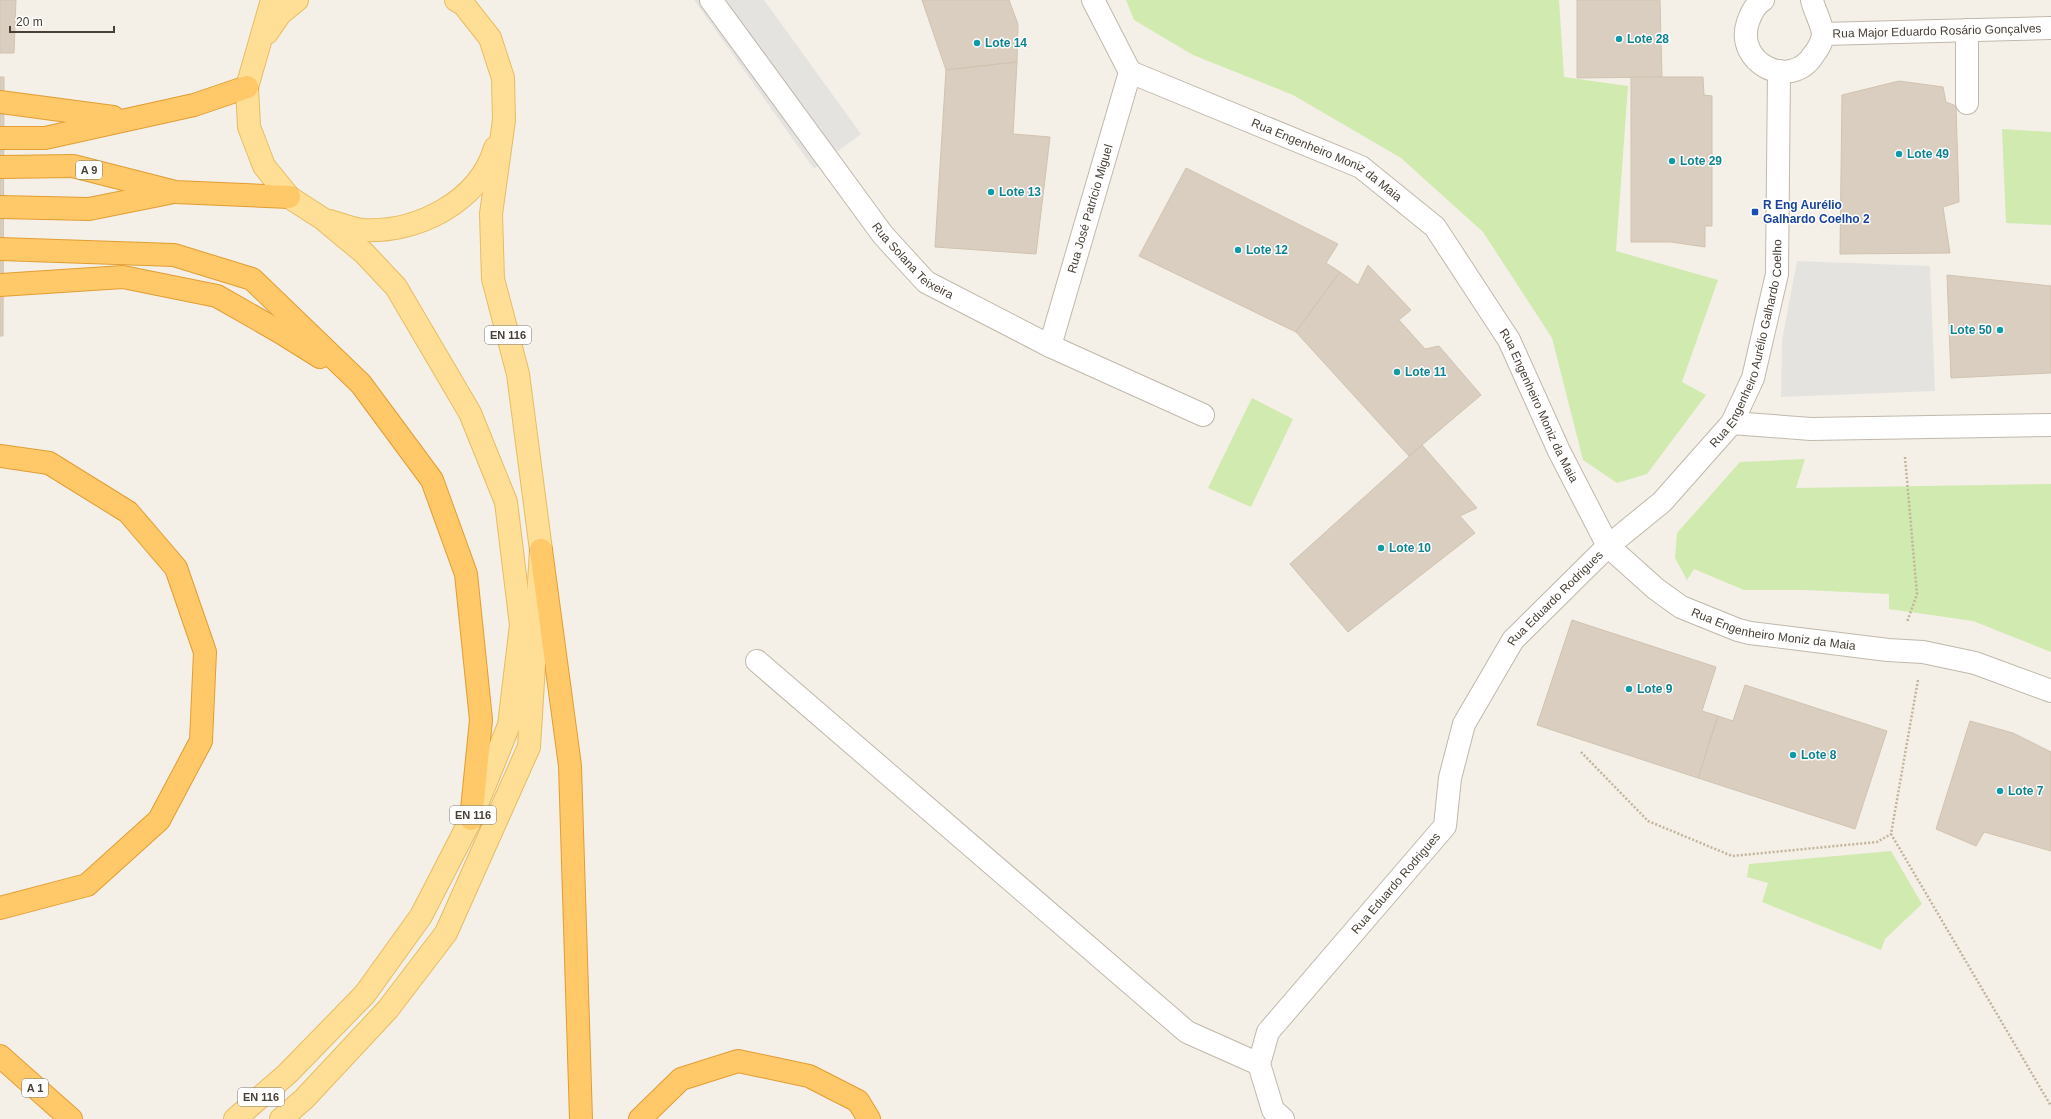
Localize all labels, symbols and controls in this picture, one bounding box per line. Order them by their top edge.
scale bar [10,8,114,34]
text: 20 m [16,15,43,29]
street label: Rua Major Eduardo Rosário Gonçalves [1832,21,2042,41]
place label: Lote 28 [1627,32,1669,46]
marker: Lote 28 [1614,34,1624,44]
place label: Lote 14 [985,36,1027,50]
marker: Lote 14 [972,38,982,48]
street label: Rua Engenheiro Moniz da Maia [1249,116,1405,204]
street label: Rua José Patrício Miguel [1065,143,1116,275]
place label: Lote 49 [1907,147,1949,161]
marker: Lote 49 [1894,149,1904,159]
place label: Lote 29 [1680,154,1722,168]
marker: Lote 29 [1667,156,1677,166]
road number: A 9 [76,161,102,179]
place label: Lote 13 [999,185,1041,199]
marker: Lote 13 [986,187,996,197]
place label: R Eng Aurélio Galhardo Coelho 2 [1763,198,1870,226]
marker: R Eng Aurélio Galhardo Coelho 2 [1750,207,1760,217]
street label: Rua Solana Teixeira [869,220,956,302]
street label: Rua Engenheiro Aurélio Galhardo Coelho [1707,239,1784,450]
place label: Lote 12 [1246,243,1288,257]
marker: Lote 12 [1233,245,1243,255]
place label: Lote 50 [1950,323,1992,337]
marker: Lote 50 [1995,325,2005,335]
road number: EN 116 [485,326,531,344]
street label: Rua Engenheiro Moniz da Maia [1496,326,1581,485]
place label: Lote 11 [1405,365,1447,379]
marker: Lote 11 [1392,367,1402,377]
place label: Lote 10 [1389,541,1431,555]
marker: Lote 10 [1376,543,1386,553]
street label: Rua Eduardo Rodrigues [1504,548,1606,648]
street label: Rua Engenheiro Moniz da Maia [1689,605,1857,653]
place label: Lote 9 [1637,682,1673,696]
marker: Lote 9 [1624,684,1634,694]
place label: Lote 8 [1801,748,1837,762]
marker: Lote 8 [1788,750,1798,760]
place label: Lote 7 [2008,784,2044,798]
marker: Lote 7 [1995,786,2005,796]
road number: EN 116 [450,806,496,824]
street label: Rua Eduardo Rodrigues [1349,830,1443,937]
road number: A 1 [22,1079,48,1097]
road number: EN 116 [238,1088,284,1106]

